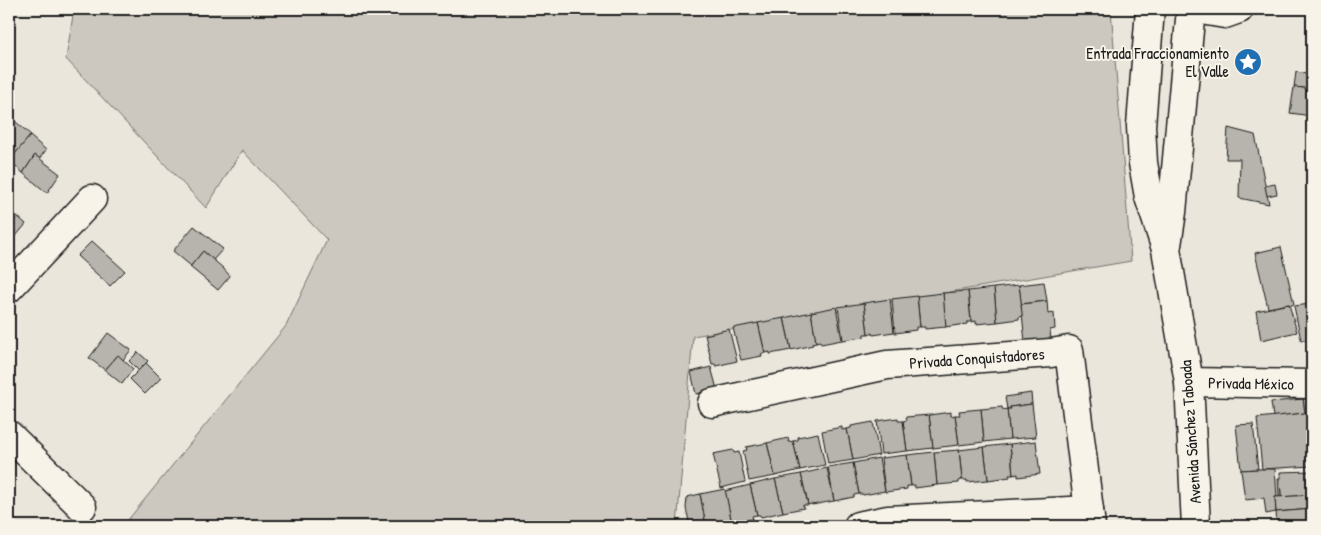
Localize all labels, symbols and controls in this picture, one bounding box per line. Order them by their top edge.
place label: Entrada Fraccionamiento El Valle [1086,42,1230,82]
place icon: Entrada Fraccionamiento El Valle [1233,47,1263,77]
street label: Privada Conquistadores [909,342,1045,374]
street label: Avenida Sánchez Taboada [1174,359,1206,505]
street label: Privada México [1208,371,1295,395]

